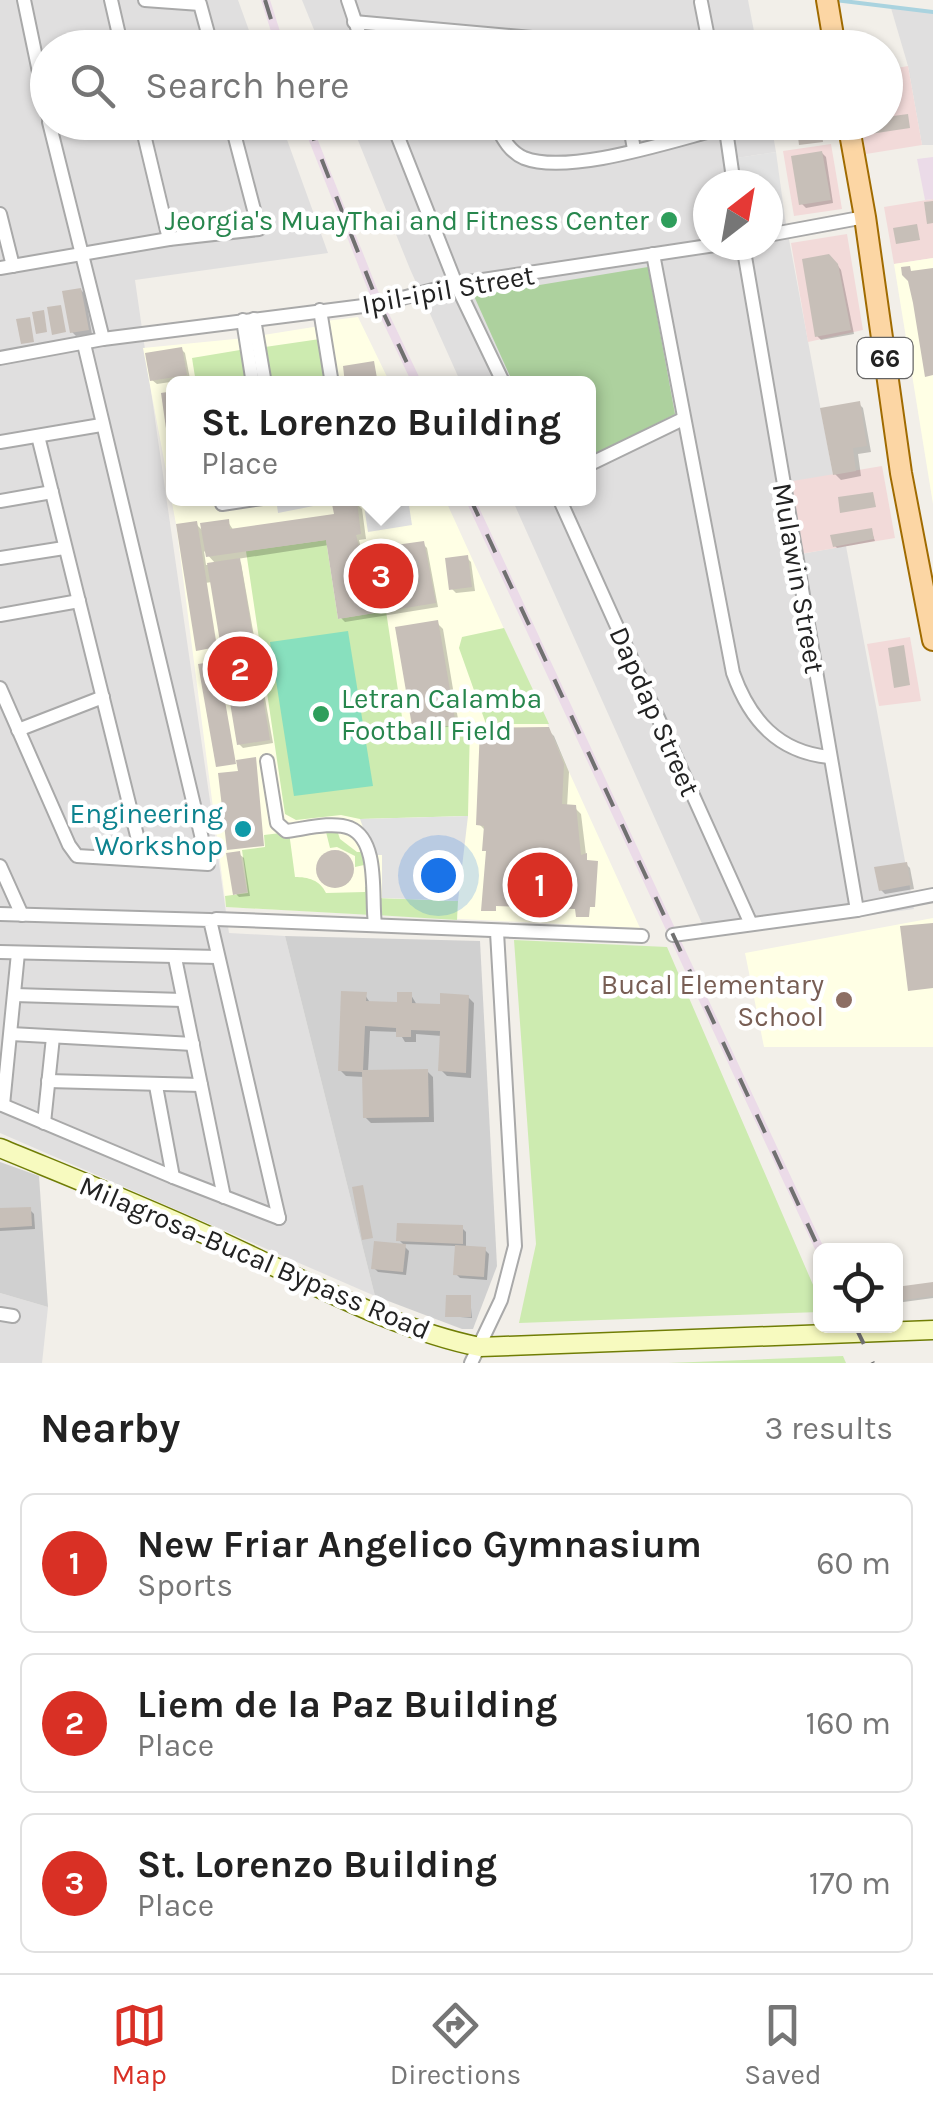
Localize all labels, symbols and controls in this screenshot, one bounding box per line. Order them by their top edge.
search box [30,30,903,140]
icon: search [65,58,120,113]
text: Search here [145,63,349,108]
north arrow [693,170,783,260]
place label: Jeorgia's MuayThai and Fitness Center [165,204,650,237]
marker: Jeorgia's MuayThai and Fitness Center [658,209,680,231]
street label: Ipil-ipil Street [359,258,537,321]
road number: 66 [858,338,912,378]
popup [166,376,596,506]
text: St. Lorenzo Building [201,400,561,445]
text: Place [201,445,278,482]
street label: Mulawin Street [766,480,832,676]
pin: 3 [348,538,414,614]
street label: Dapdap Street [602,621,707,801]
pin: 2 [208,632,272,706]
place label: Letran Calamba Football Field [341,682,542,747]
marker: Letran Calamba Football Field [310,703,332,725]
place label: Engineering Workshop [69,797,223,862]
marker: Engineering Workshop [232,818,254,840]
pin: 1 [508,848,572,922]
your location [413,850,464,901]
place label: Bucal Elementary School [601,968,824,1033]
marker: Bucal Elementary School [833,989,855,1011]
street label: Milagrosa-Bucal Bypass Road [74,1168,435,1346]
map controls [813,1243,903,1333]
button: locate [813,1243,903,1333]
text: Nearby [40,1403,180,1453]
text: 3 results [765,1410,893,1447]
text: New Friar Angelico Gymnasium [137,1522,702,1567]
text: 1 [69,1545,80,1582]
text: 60 m [816,1545,891,1582]
text: Sports [137,1567,233,1604]
text: Liem de la Paz Building [137,1682,557,1727]
text: 2 [65,1705,84,1742]
text: 160 m [806,1705,891,1742]
text: Place [137,1727,214,1764]
text: St. Lorenzo Building [137,1842,497,1887]
text: 3 [65,1865,84,1902]
text: 170 m [809,1865,891,1902]
text: Place [137,1887,214,1924]
tab: Map [111,1998,167,2091]
tab: Directions [390,1998,521,2091]
tab: Saved [744,1998,822,2091]

